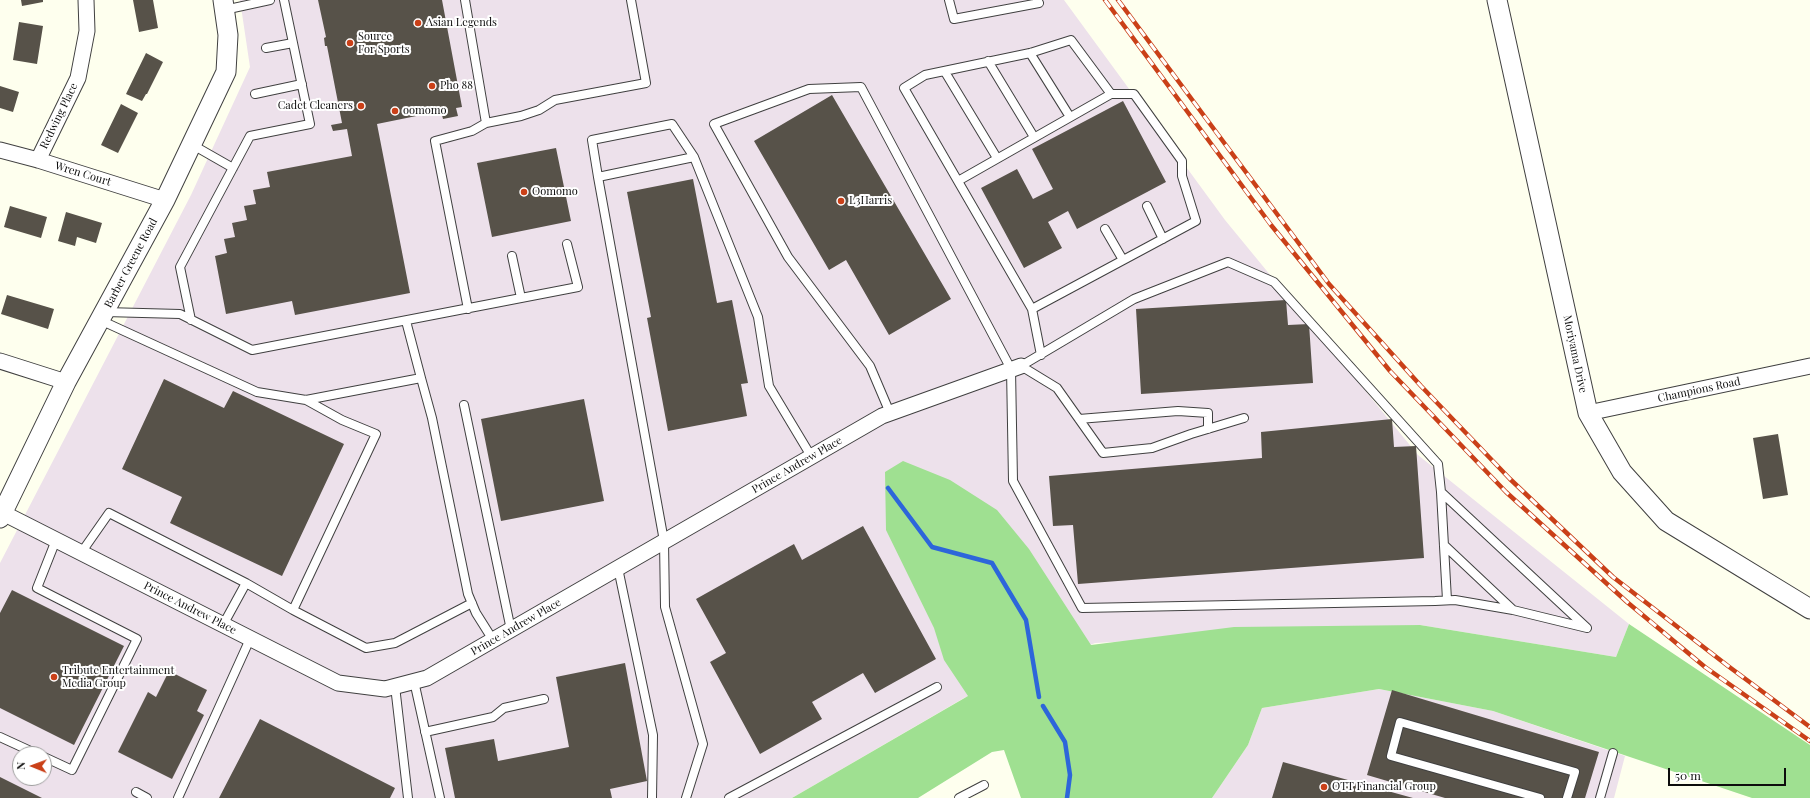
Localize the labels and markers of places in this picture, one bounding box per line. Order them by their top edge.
place label: Asian Legends [426,16,497,30]
marker: Asian Legends [413,18,423,28]
place label: Source For Sports [358,30,410,56]
marker: Source For Sports [345,38,355,48]
place label: Pho 88 [440,79,473,93]
marker: Pho 88 [427,81,437,91]
place label: Cadet Cleaners [278,99,353,113]
marker: Cadet Cleaners [356,101,366,111]
place label: oomomo [403,104,447,118]
marker: oomomo [390,106,400,116]
place label: Oomomo [532,185,578,199]
marker: Oomomo [519,187,529,197]
place label: L3Harris [849,194,892,208]
marker: L3Harris [836,196,846,206]
place label: Tribute Entertainment Media Group [62,664,174,690]
marker: Tribute Entertainment Media Group [49,672,59,682]
place label: OTT Financial Group [1332,780,1436,794]
marker: OTT Financial Group [1319,782,1329,792]

